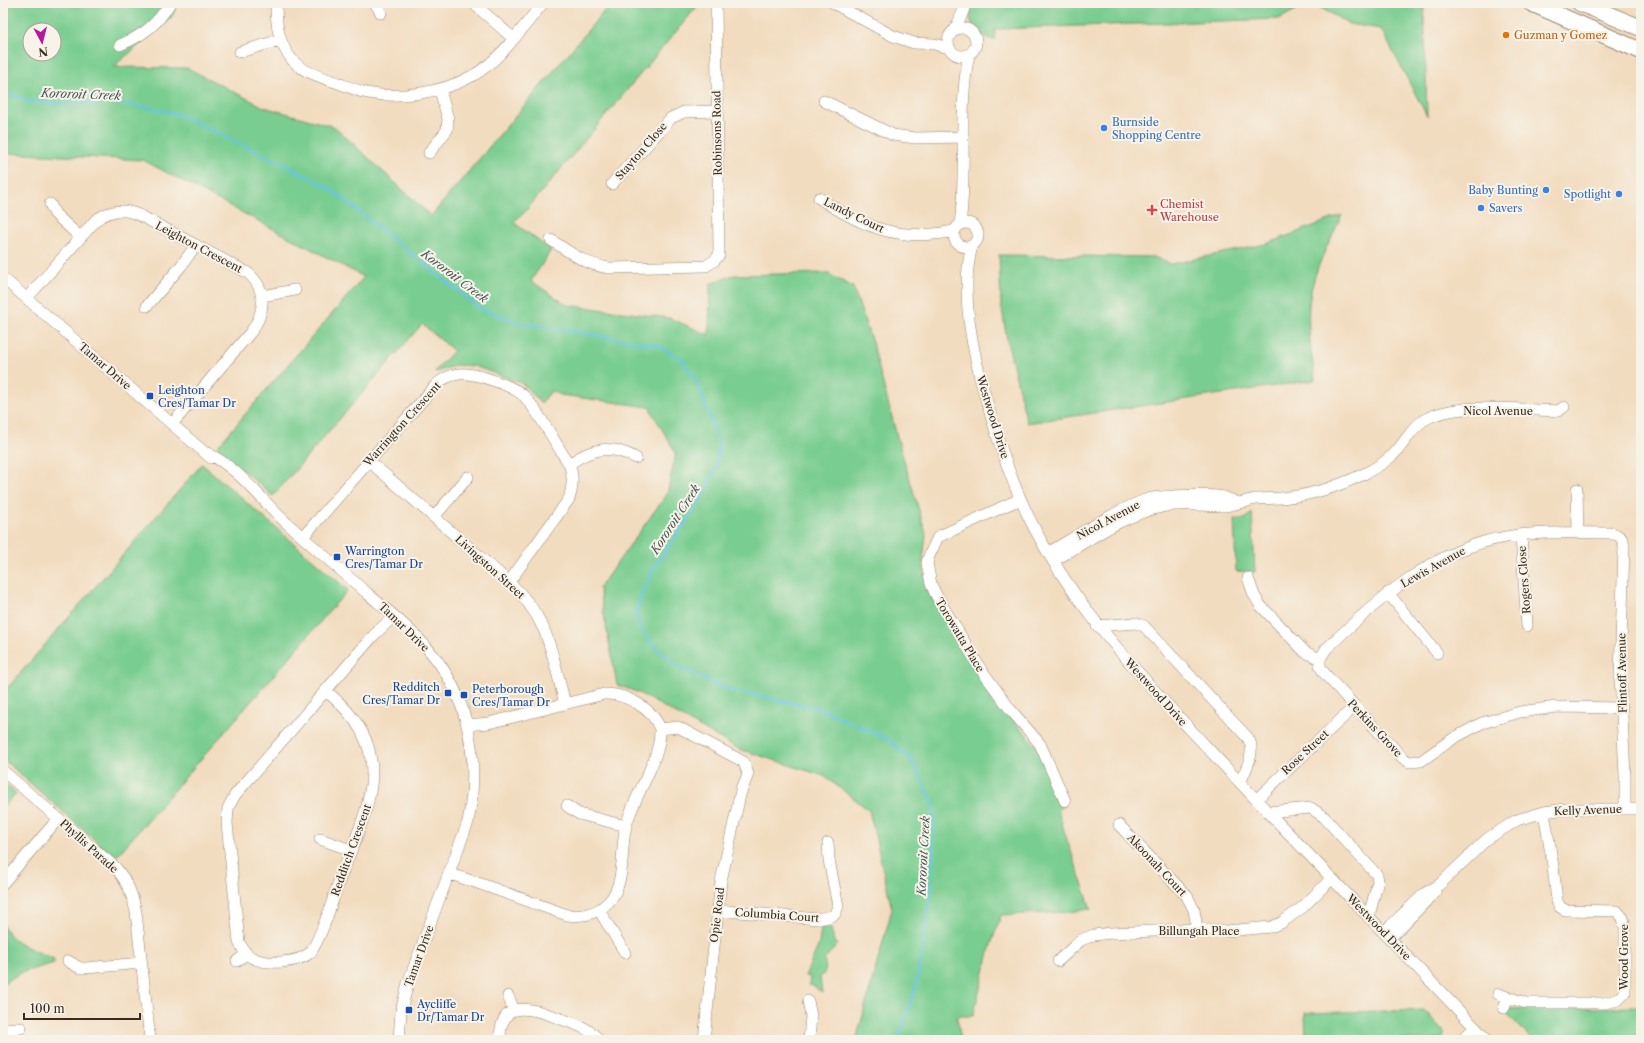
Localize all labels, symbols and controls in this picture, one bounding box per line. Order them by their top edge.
north arrow [22,22,62,62]
place label: Guzman y Gomez [1514,28,1608,42]
marker: Guzman y Gomez [1501,30,1511,40]
text: N [37,44,49,60]
water label: Kororoit Creek [40,85,122,103]
street label: Robinsons Road [709,90,725,176]
place label: Burnside Shopping Centre [1112,115,1201,142]
street label: Stayton Close [612,119,670,183]
marker: Burnside Shopping Centre [1099,123,1109,133]
place label: Baby Bunting [1468,183,1538,197]
marker: Baby Bunting [1541,185,1551,195]
place label: Spotlight [1564,187,1611,201]
marker: Spotlight [1614,189,1624,199]
street label: Landy Court [821,194,887,236]
place label: Chemist Warehouse [1159,197,1219,224]
place label: Savers [1489,201,1522,215]
marker: Savers [1476,203,1486,213]
marker: Chemist Warehouse [1147,205,1157,215]
street label: Leighton Crescent [153,218,245,276]
water label: Kororoit Creek [418,245,492,306]
street label: Tamar Drive [76,339,134,393]
street label: Westwood Drive [973,373,1012,460]
street label: Warrington Crescent [360,379,444,470]
place label: Leighton Cres/Tamar Dr [158,383,236,410]
marker: Leighton Cres/Tamar Dr [145,391,155,401]
street label: Nicol Avenue [1463,404,1533,418]
water label: Kororoit Creek [646,481,703,557]
street label: Nicol Avenue [1074,497,1142,543]
street label: Livingston Street [452,532,528,602]
street label: Lewis Avenue [1398,543,1468,591]
place label: Warrington Cres/Tamar Dr [344,544,423,571]
street label: Rogers Close [1515,545,1533,615]
marker: Warrington Cres/Tamar Dr [332,552,342,562]
street label: Torowatta Place [932,595,988,675]
street label: Tamar Drive [376,599,432,655]
street label: Flintoff Avenue [1614,633,1630,713]
street label: Westwood Drive [1121,654,1190,729]
place label: Redditch Cres/Tamar Dr [362,680,440,707]
place label: Peterborough Cres/Tamar Dr [472,682,550,709]
marker: Redditch Cres/Tamar Dr [443,688,453,698]
marker: Peterborough Cres/Tamar Dr [459,690,469,700]
street label: Perkins Grove [1345,696,1405,760]
street label: Rose Street [1278,726,1332,777]
street label: Redditch Crescent [328,802,374,898]
street label: Kelly Avenue [1554,802,1622,818]
water label: Kororoit Creek [913,815,933,897]
street label: Phyllis Parade [57,816,121,876]
street label: Akoonah Court [1124,830,1190,899]
street label: Opie Road [707,886,727,943]
street label: Westwood Drive [1343,890,1414,963]
street label: Columbia Court [734,905,820,925]
street label: Tamar Drive [401,923,437,989]
street label: Billungah Place [1159,924,1239,938]
street label: Wood Grove [1617,924,1631,991]
scale bar [24,995,140,1021]
place label: Aycliffe Dr/Tamar Dr [416,997,485,1024]
text: 100 m [30,1001,65,1016]
marker: Aycliffe Dr/Tamar Dr [404,1005,414,1015]

